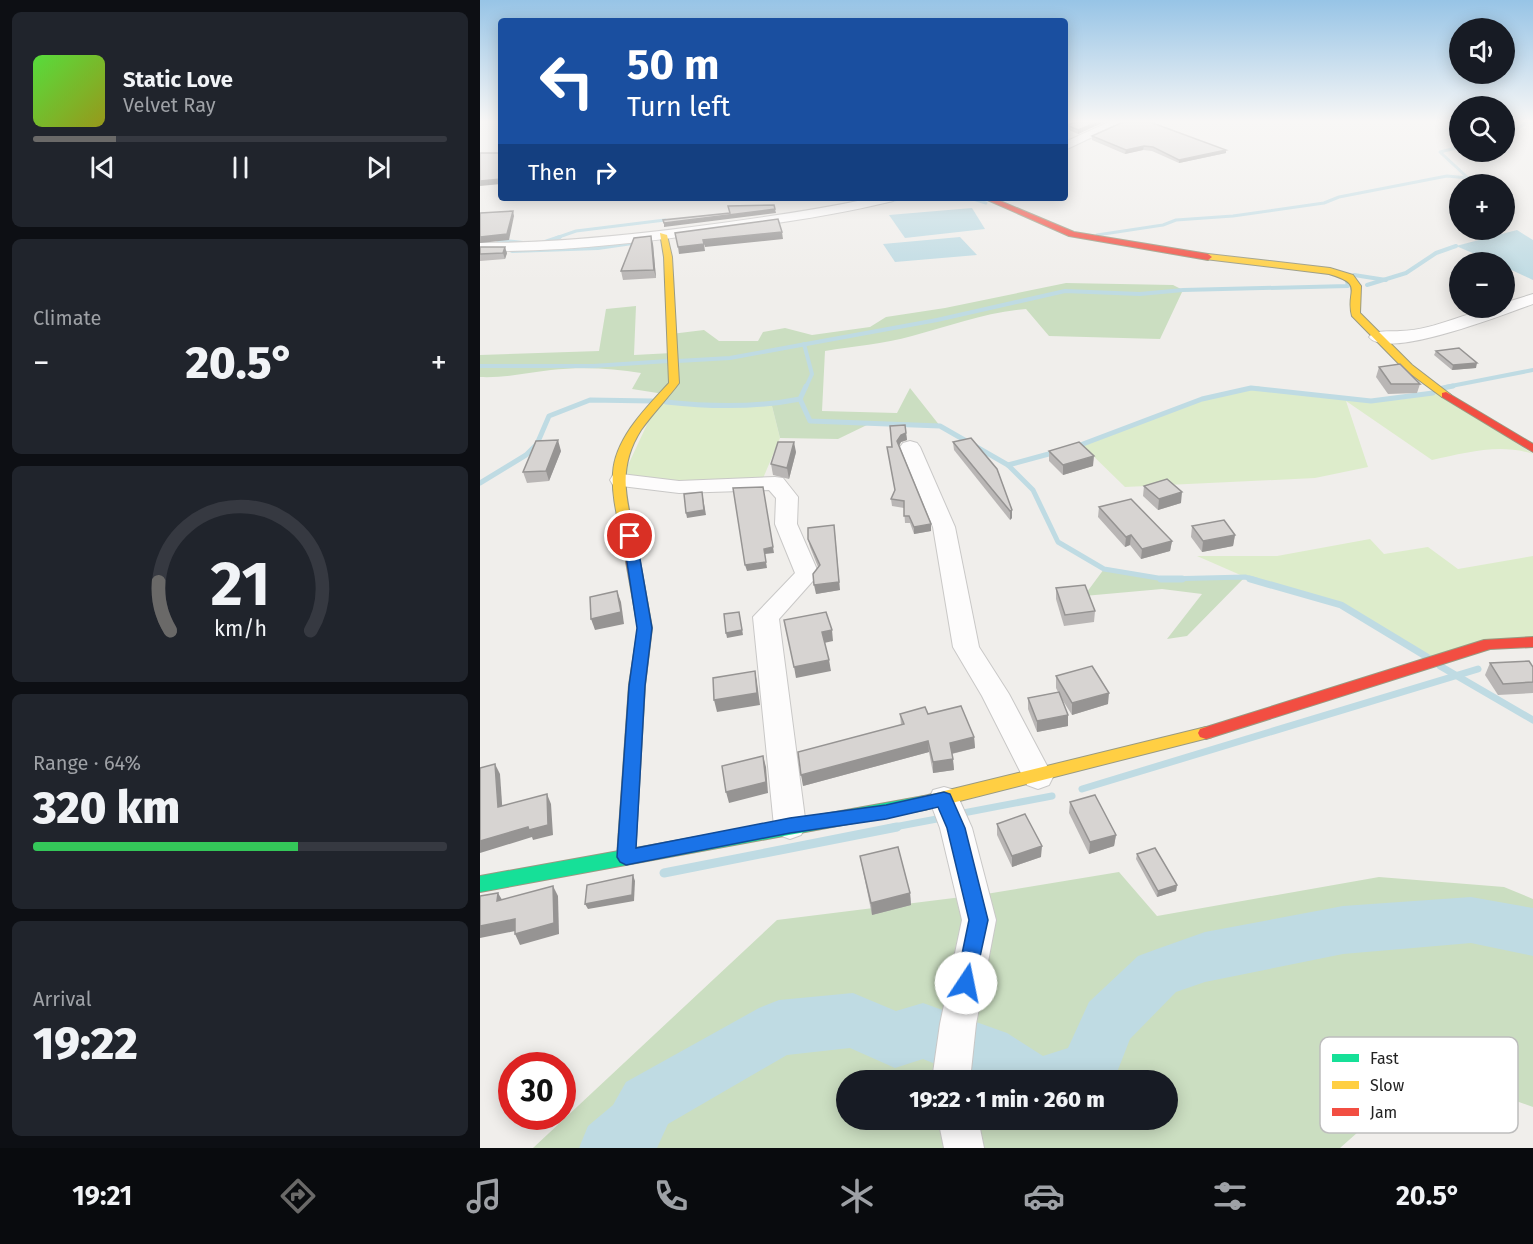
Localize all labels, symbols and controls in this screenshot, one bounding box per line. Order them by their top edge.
map controls [1449,18,1515,318]
button: sound [1449,18,1515,84]
text: 50 m [627,40,720,90]
icon: left [528,42,606,120]
text: Static Love [123,66,233,93]
text: Turn left [627,91,730,123]
text: Velvet Ray [123,93,216,117]
button: search [1449,96,1515,162]
icon: previous [86,151,119,184]
icon: pause [224,151,257,184]
icon: next [362,151,395,184]
icon: right [589,156,622,189]
text: Then [528,159,577,186]
button: + [1449,174,1515,240]
button: − [1449,252,1515,318]
text: Climate [33,306,101,330]
text: 20.5° [185,336,295,390]
text: − [33,343,50,383]
text: + [431,343,447,383]
pin [604,510,655,561]
icon: arrive [613,519,646,552]
text: 21 [210,547,270,622]
text: km/h [213,616,267,642]
text: Range · 64% [33,751,141,775]
text: 320 km [33,781,180,835]
position arrow [934,951,998,1015]
text: Arrival [33,987,92,1011]
text: 19:22 [33,1017,138,1071]
legend [1320,1037,1518,1133]
text: Fast [1370,1049,1399,1068]
speed limit sign: 30 [498,1052,576,1130]
text: Slow [1370,1076,1405,1095]
text: 19:22 · 1 min · 260 m [909,1086,1105,1113]
text: Jam [1370,1103,1397,1122]
icon: directions [277,1175,319,1217]
icon: music [463,1175,505,1217]
icon: phone [650,1175,692,1217]
icon: climate [836,1175,878,1217]
icon: car [1023,1175,1065,1217]
icon: filters [1209,1175,1251,1217]
text: 19:21 [72,1180,132,1212]
text: 20.5° [1396,1180,1461,1212]

